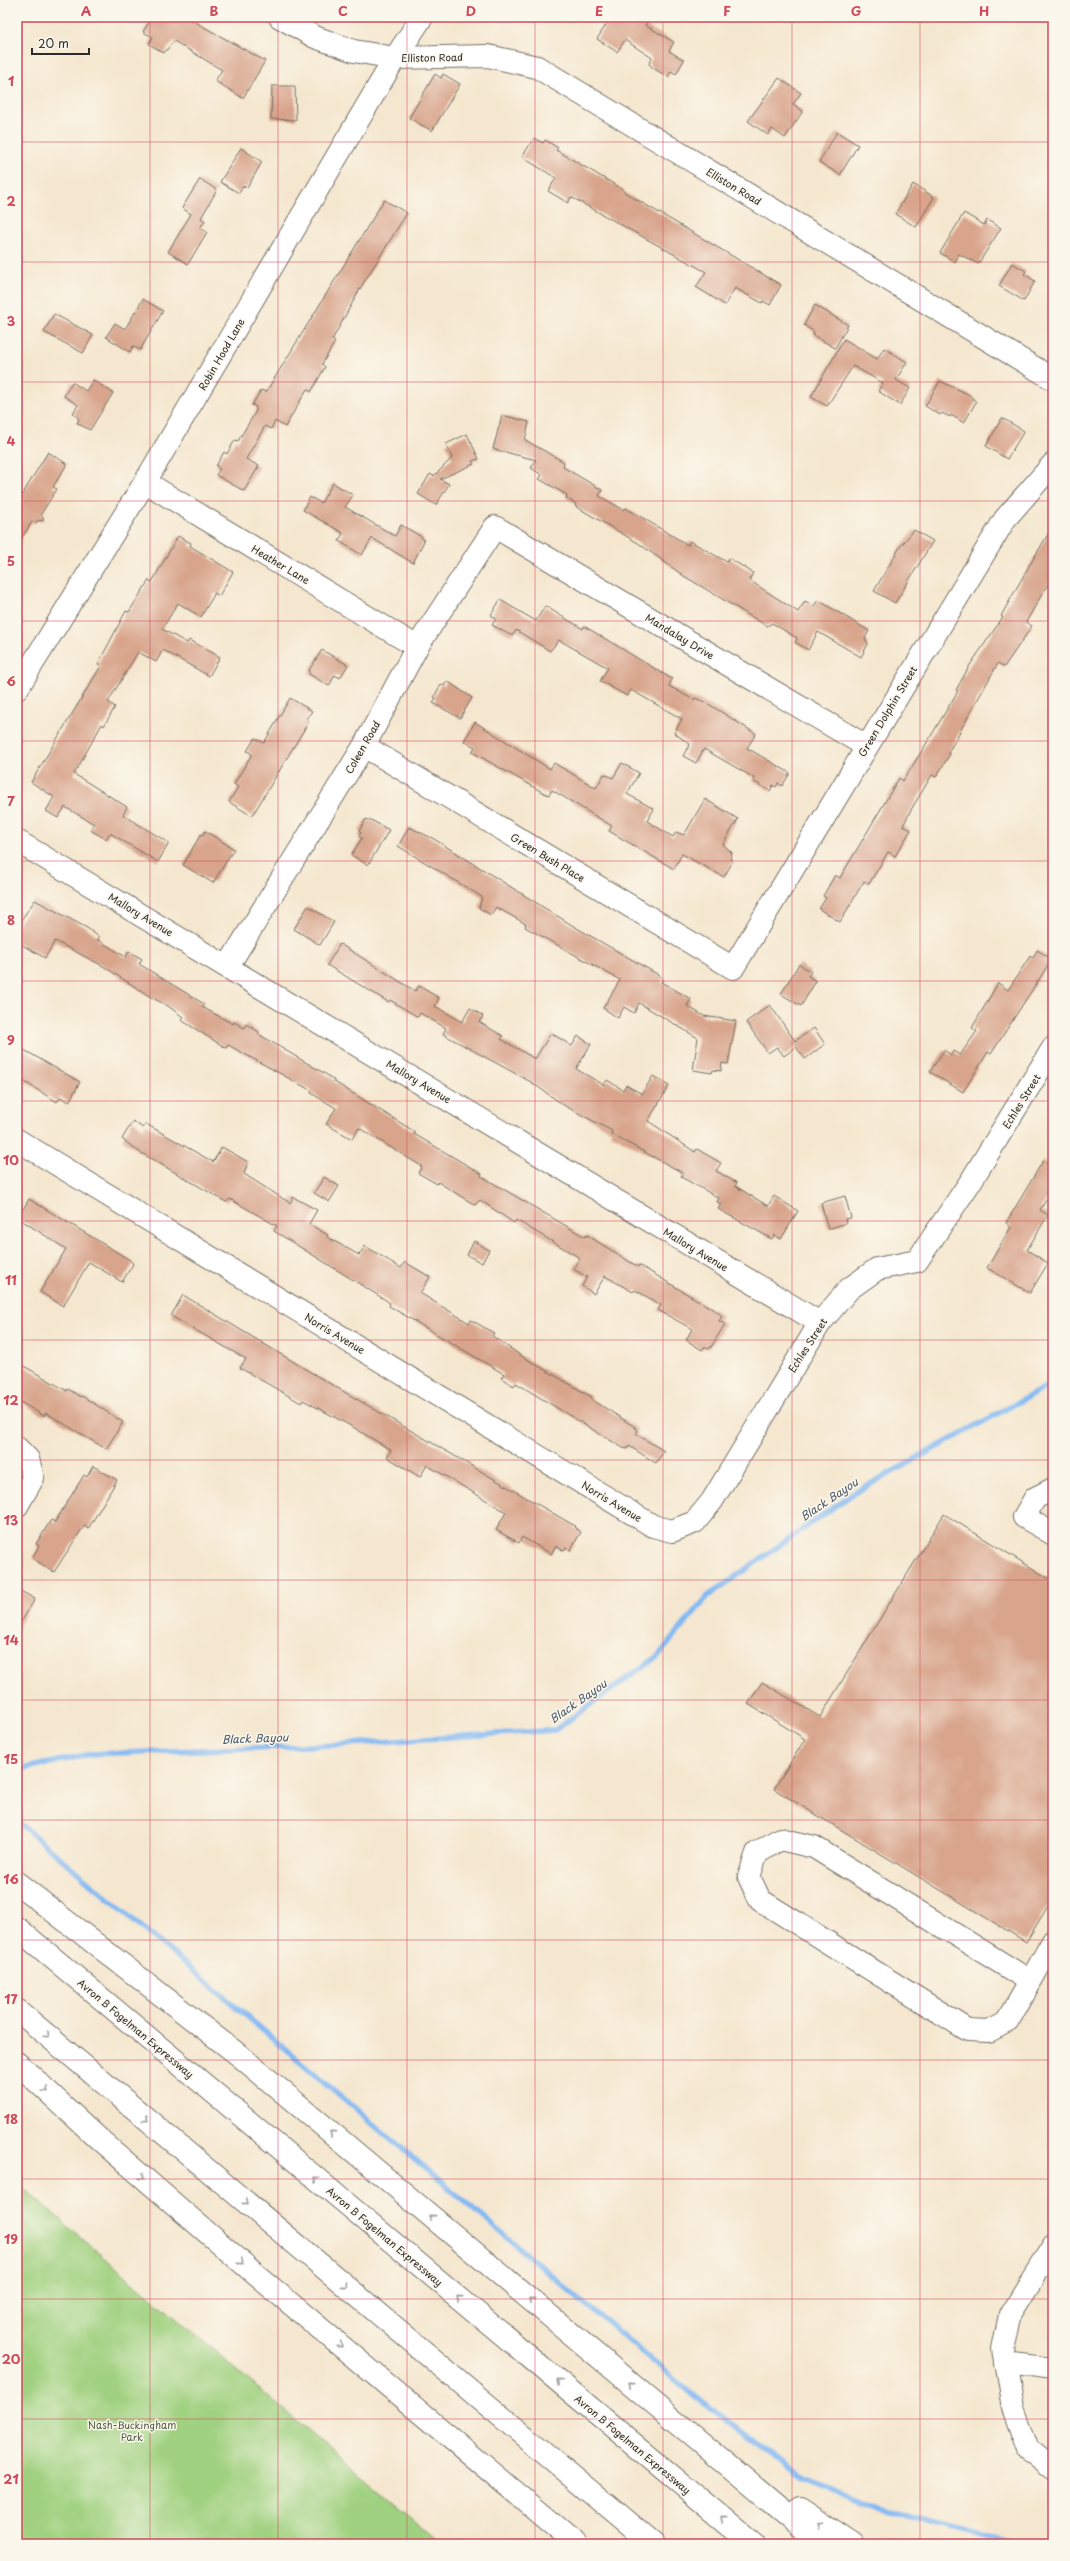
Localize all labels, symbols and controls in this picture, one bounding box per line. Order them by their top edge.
text: A [81,1,91,20]
text: B [210,1,219,20]
text: C [338,1,348,20]
text: D [466,1,476,20]
text: E [595,1,603,20]
text: F [723,1,731,20]
text: G [851,1,861,20]
text: H [979,1,989,20]
scale bar [32,30,89,56]
text: 20 m [38,34,69,52]
street label: Elliston Road [401,49,463,65]
text: 1 [8,71,14,90]
street label: Elliston Road [704,164,765,208]
text: 2 [6,191,16,210]
text: 3 [7,311,16,330]
street label: Robin Hood Lane [194,315,248,393]
text: 4 [7,431,16,450]
street label: Heather Lane [249,541,313,587]
text: 5 [7,551,15,570]
street label: Mandalay Drive [643,610,718,663]
street label: Green Dolphin Street [854,663,920,759]
text: 6 [6,671,16,690]
street label: Coleen Road [341,718,383,776]
text: 7 [7,791,15,810]
street label: Green Bush Place [508,829,588,885]
street label: Mallory Avenue [106,889,177,940]
text: 8 [7,910,15,929]
text: 9 [7,1030,15,1049]
street label: Mallory Avenue [384,1056,455,1107]
street label: Echles Street [998,1071,1044,1131]
text: 10 [3,1150,19,1169]
street label: Mallory Avenue [661,1224,732,1275]
text: 11 [5,1270,17,1289]
street label: Norris Avenue [302,1309,369,1357]
street label: Echles Street [784,1315,830,1375]
text: 12 [3,1390,19,1409]
water label: Black Bayou [797,1472,863,1525]
street label: Norris Avenue [579,1477,646,1525]
text: 13 [4,1510,19,1529]
text: 14 [3,1630,19,1649]
water label: Black Bayou [546,1674,611,1727]
water label: Black Bayou [222,1728,290,1748]
text: 15 [4,1749,18,1768]
text: 16 [3,1869,19,1888]
street label: Avron B Fogelman Expressway [74,1975,197,2082]
text: 17 [4,1989,18,2008]
one-way arrow [42,2030,49,2037]
one-way arrow [41,2085,48,2092]
text: 18 [4,2109,18,2128]
one-way arrow [142,2114,149,2121]
one-way arrow [330,2131,337,2138]
one-way arrow [138,2172,145,2179]
one-way arrow [314,2176,321,2183]
street label: Avron B Fogelman Expressway [323,2183,446,2290]
one-way arrow [241,2198,248,2205]
one-way arrow [429,2214,436,2221]
text: 19 [4,2229,18,2248]
one-way arrow [236,2257,243,2264]
one-way arrow [340,2282,348,2289]
one-way arrow [456,2296,463,2303]
one-way arrow [529,2298,536,2305]
one-way arrow [336,2341,343,2348]
text: 20 [2,2349,21,2368]
one-way arrow [556,2379,563,2386]
one-way arrow [628,2381,636,2388]
street label: Avron B Fogelman Expressway [571,2391,694,2498]
park label: Nash-Buckingham Park [88,2417,176,2444]
text: 21 [3,2469,19,2488]
one-way arrow [720,2516,727,2523]
one-way arrow [817,2520,824,2528]

